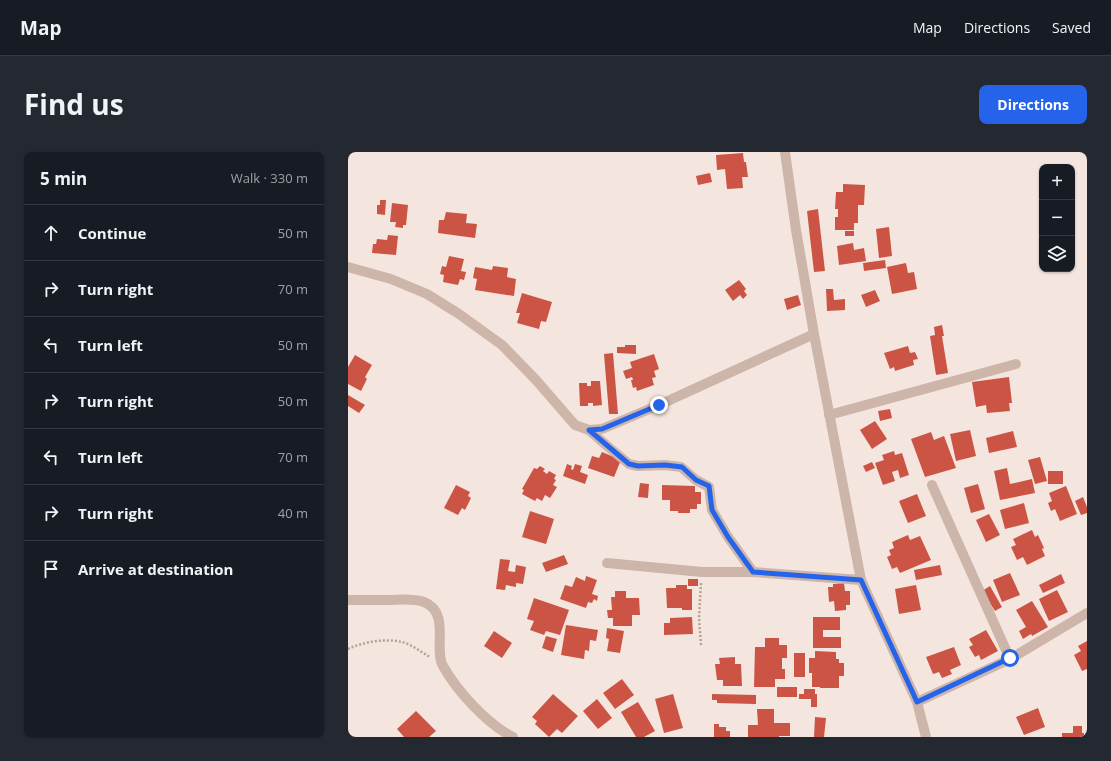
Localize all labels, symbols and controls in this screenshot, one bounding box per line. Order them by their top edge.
text: Map [20,15,61,41]
text: Map [913,18,942,37]
text: Directions [964,18,1030,37]
text: Saved [1052,18,1091,37]
text: Find us [24,85,124,123]
button: Directions [979,85,1087,124]
map controls [1039,164,1075,272]
button: + [1039,164,1075,200]
text: 5 min [40,167,87,190]
text: Walk · 330 m [231,169,308,187]
button: − [1039,200,1075,236]
icon: ahead [40,222,62,244]
text: Continue [78,223,146,243]
text: 50 m [278,224,308,242]
button: layers [1039,236,1075,272]
icon: right [40,278,62,300]
text: Turn right [78,279,153,299]
text: 70 m [278,280,308,298]
icon: left [40,334,62,356]
text: Turn left [78,335,143,355]
text: 50 m [278,336,308,354]
icon: right [40,390,62,412]
text: Turn right [78,391,153,411]
text: 50 m [278,392,308,410]
route end [650,396,668,414]
icon: left [40,446,62,468]
text: Turn left [78,447,143,467]
text: 70 m [278,448,308,466]
icon: right [40,502,62,524]
text: Turn right [78,503,153,523]
text: 40 m [278,504,308,522]
icon: arrive [40,558,62,580]
text: Arrive at destination [78,559,233,579]
route start [1001,649,1019,667]

